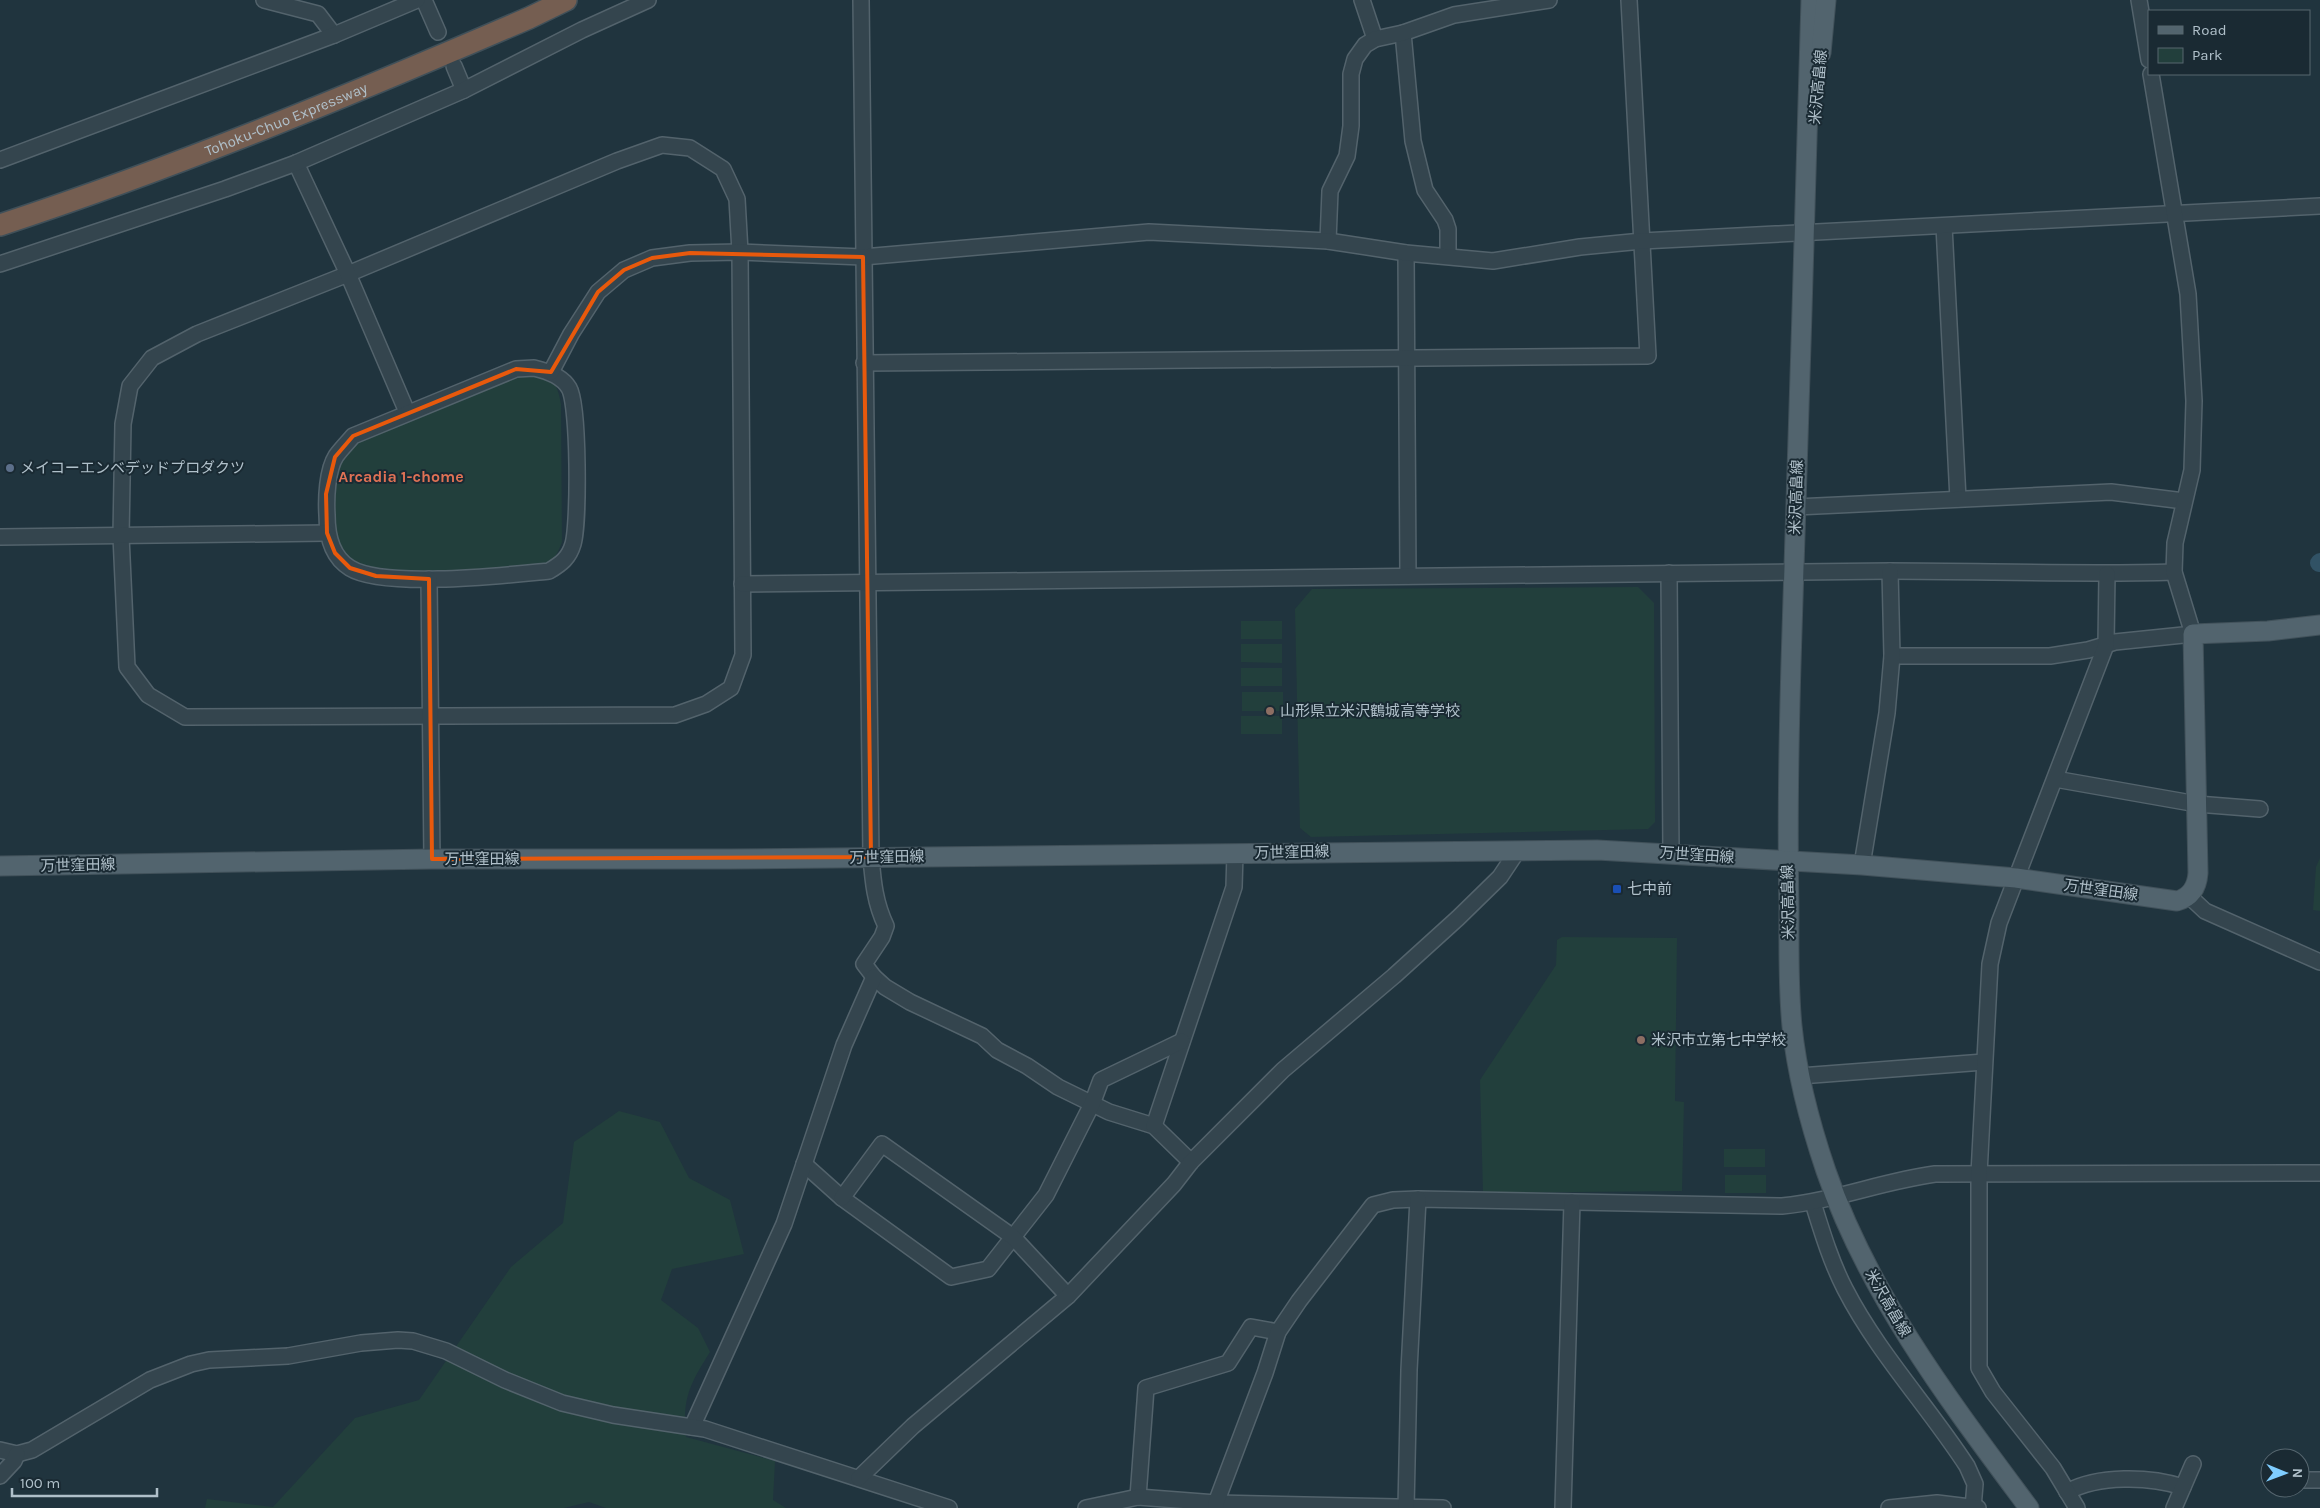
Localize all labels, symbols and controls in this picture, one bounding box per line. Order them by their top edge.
legend [2148,10,2310,75]
text: Road [2192,21,2227,39]
text: Park [2192,46,2222,64]
street label: 米沢高畠線 [1806,49,1830,125]
street label: Tohoku-Chuo Expressway [202,79,370,160]
place label: メイコーエンベデッドプロダクツ [20,459,245,477]
street label: 米沢高畠線 [1786,459,1806,535]
marker: メイコーエンベデッドプロダクツ [4,462,16,474]
district label: Arcadia 1-chome [338,467,464,486]
place label: 山形県立米沢鶴城高等学校 [1280,702,1460,720]
marker: 山形県立米沢鶴城高等学校 [1264,705,1276,717]
street label: 万世窪田線 [1254,842,1330,862]
street label: 万世窪田線 [1659,843,1735,867]
street label: 万世窪田線 [849,847,925,867]
street label: 万世窪田線 [444,850,520,868]
street label: 万世窪田線 [40,855,116,875]
street label: 米沢高畠線 [1778,864,1798,940]
street label: 万世窪田線 [2063,876,2139,904]
place label: 七中前 [1627,880,1672,898]
marker: 七中前 [1611,883,1623,895]
place label: 米沢市立第七中学校 [1651,1031,1786,1049]
marker: 米沢市立第七中学校 [1635,1034,1647,1046]
street label: 米沢高畠線 [1861,1266,1915,1340]
north arrow [2260,1448,2310,1498]
scale bar [12,1466,158,1498]
text: N [2289,1468,2306,1478]
text: 100 m [20,1474,60,1492]

